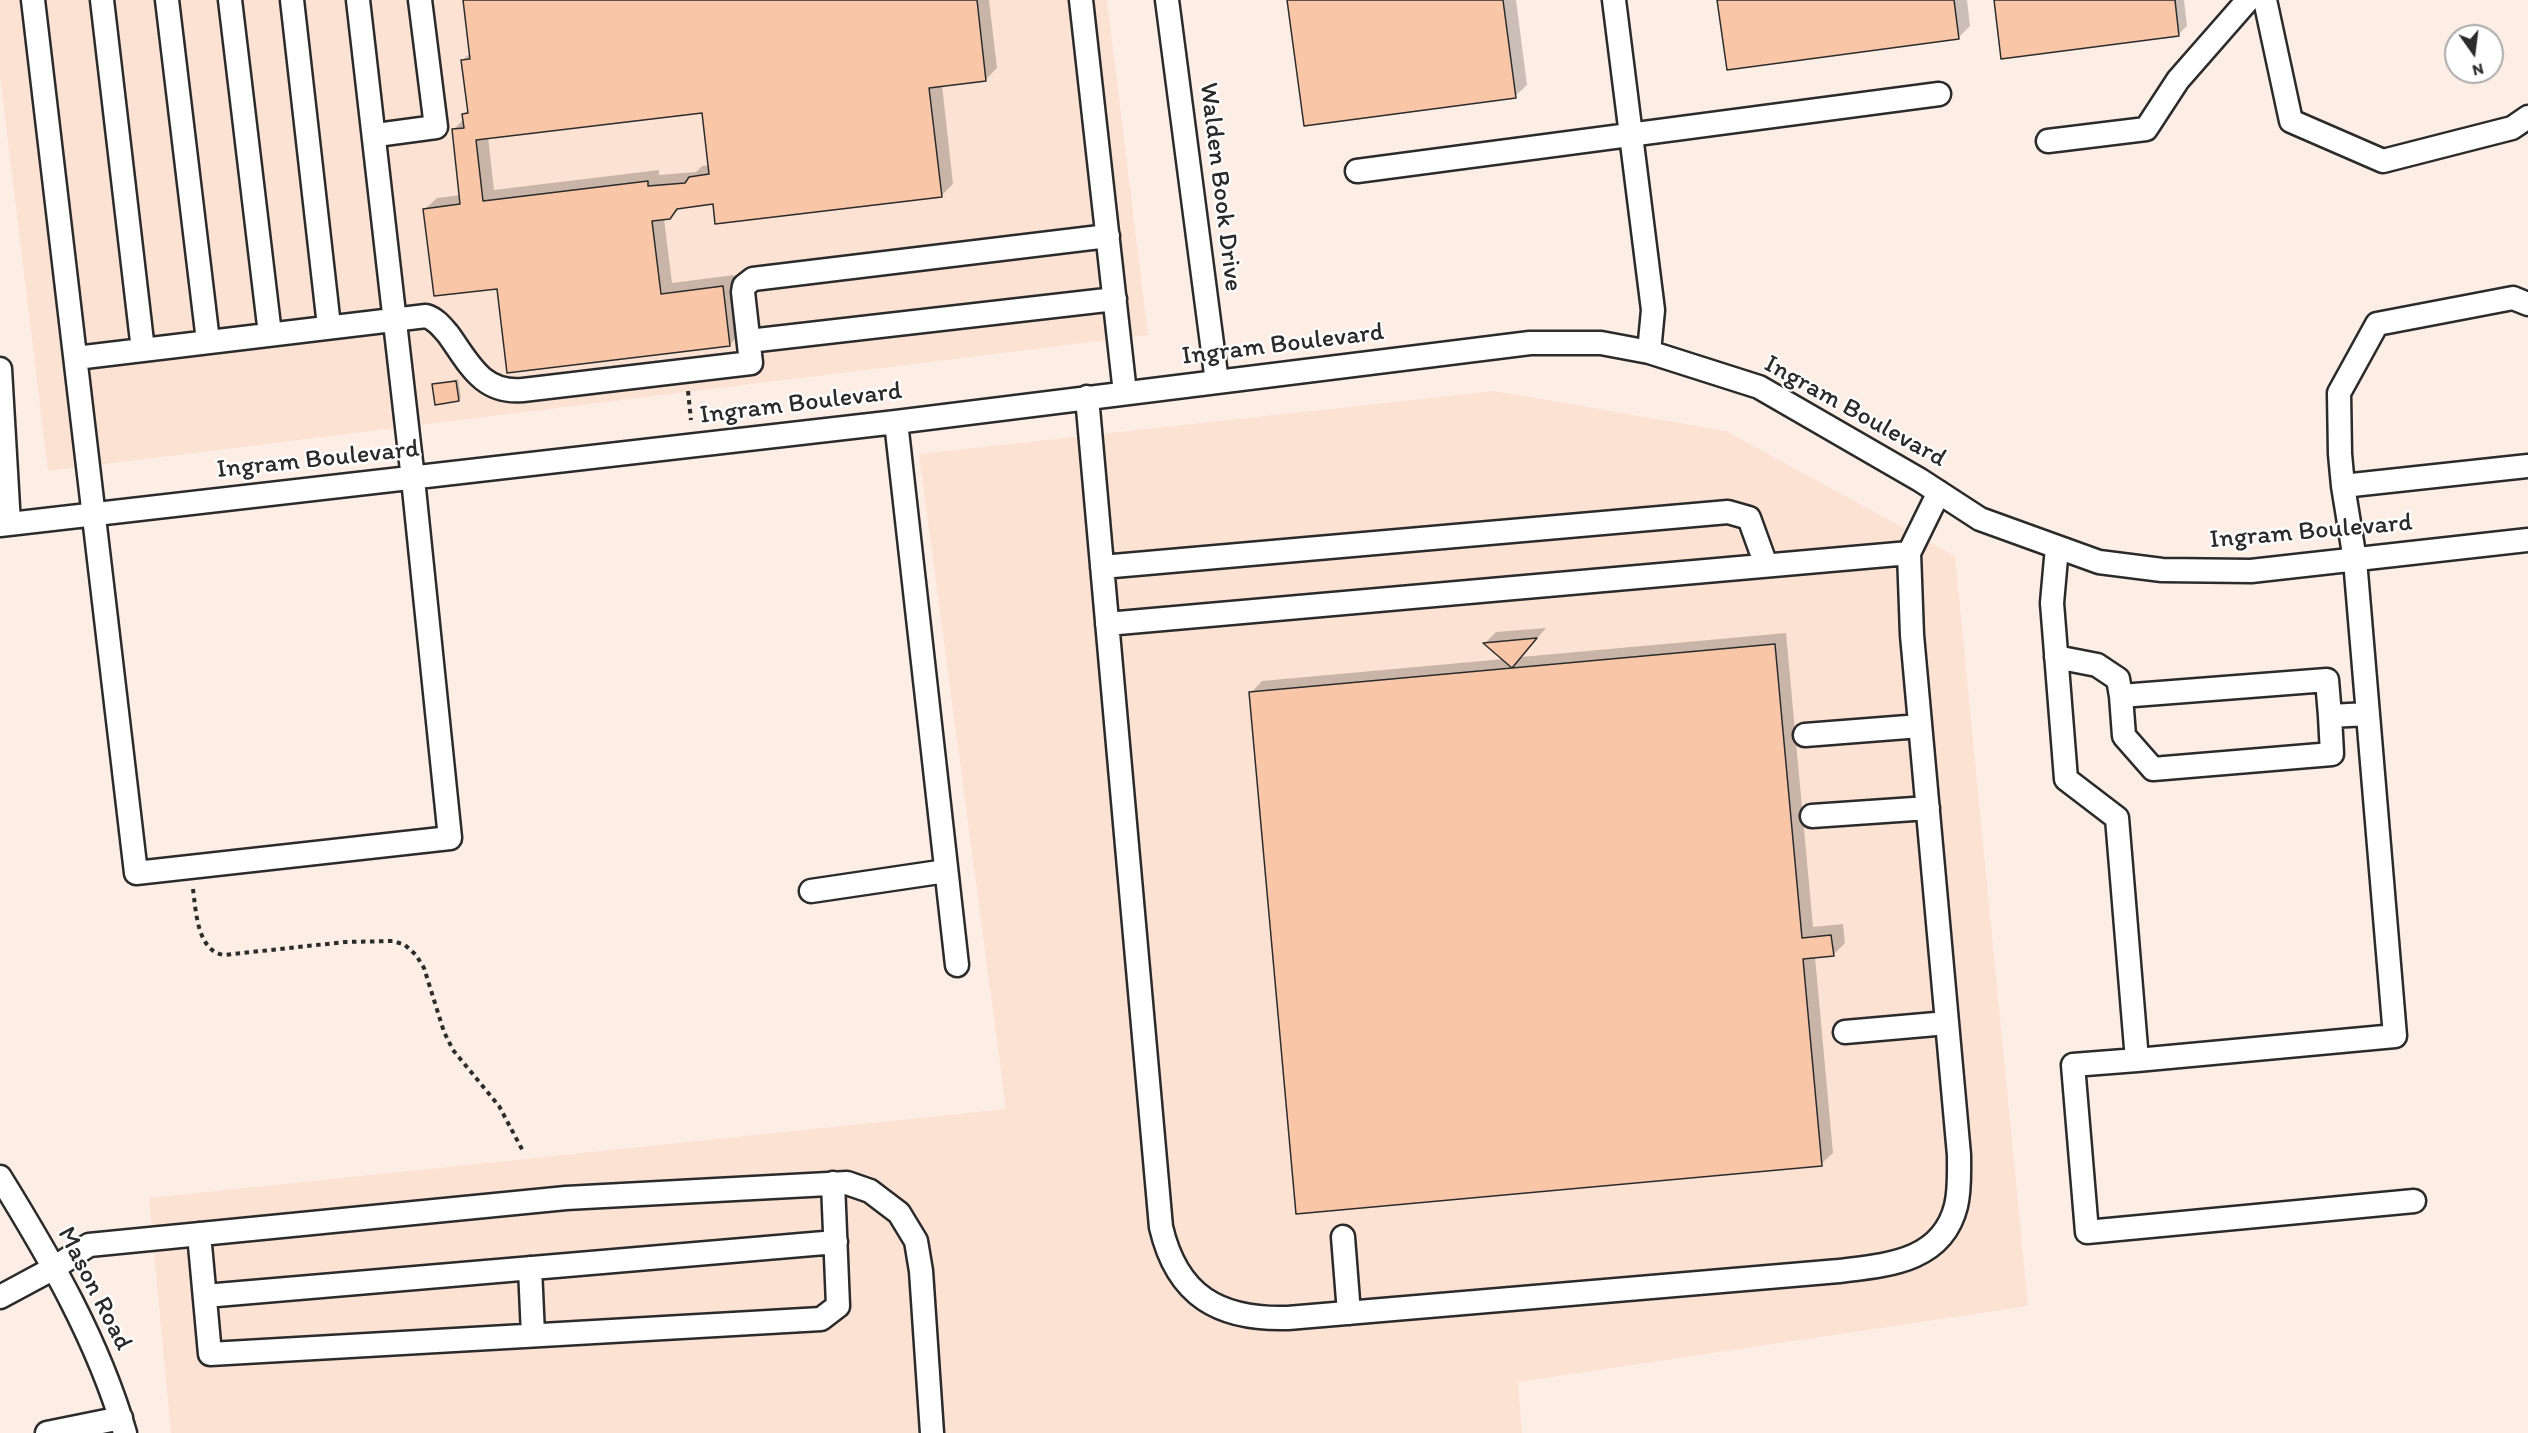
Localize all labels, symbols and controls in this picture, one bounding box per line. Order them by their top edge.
north arrow [2444,24,2504,84]
text: N [2470,59,2486,81]
street label: Walden Book Drive [1192,81,1248,293]
street label: Ingram Boulevard [1180,317,1386,373]
street label: Ingram Boulevard [1758,349,1952,475]
street label: Ingram Boulevard [698,376,904,432]
street label: Ingram Boulevard [215,434,421,486]
street label: Ingram Boulevard [2208,508,2414,556]
street label: Mason Road [50,1222,138,1356]

